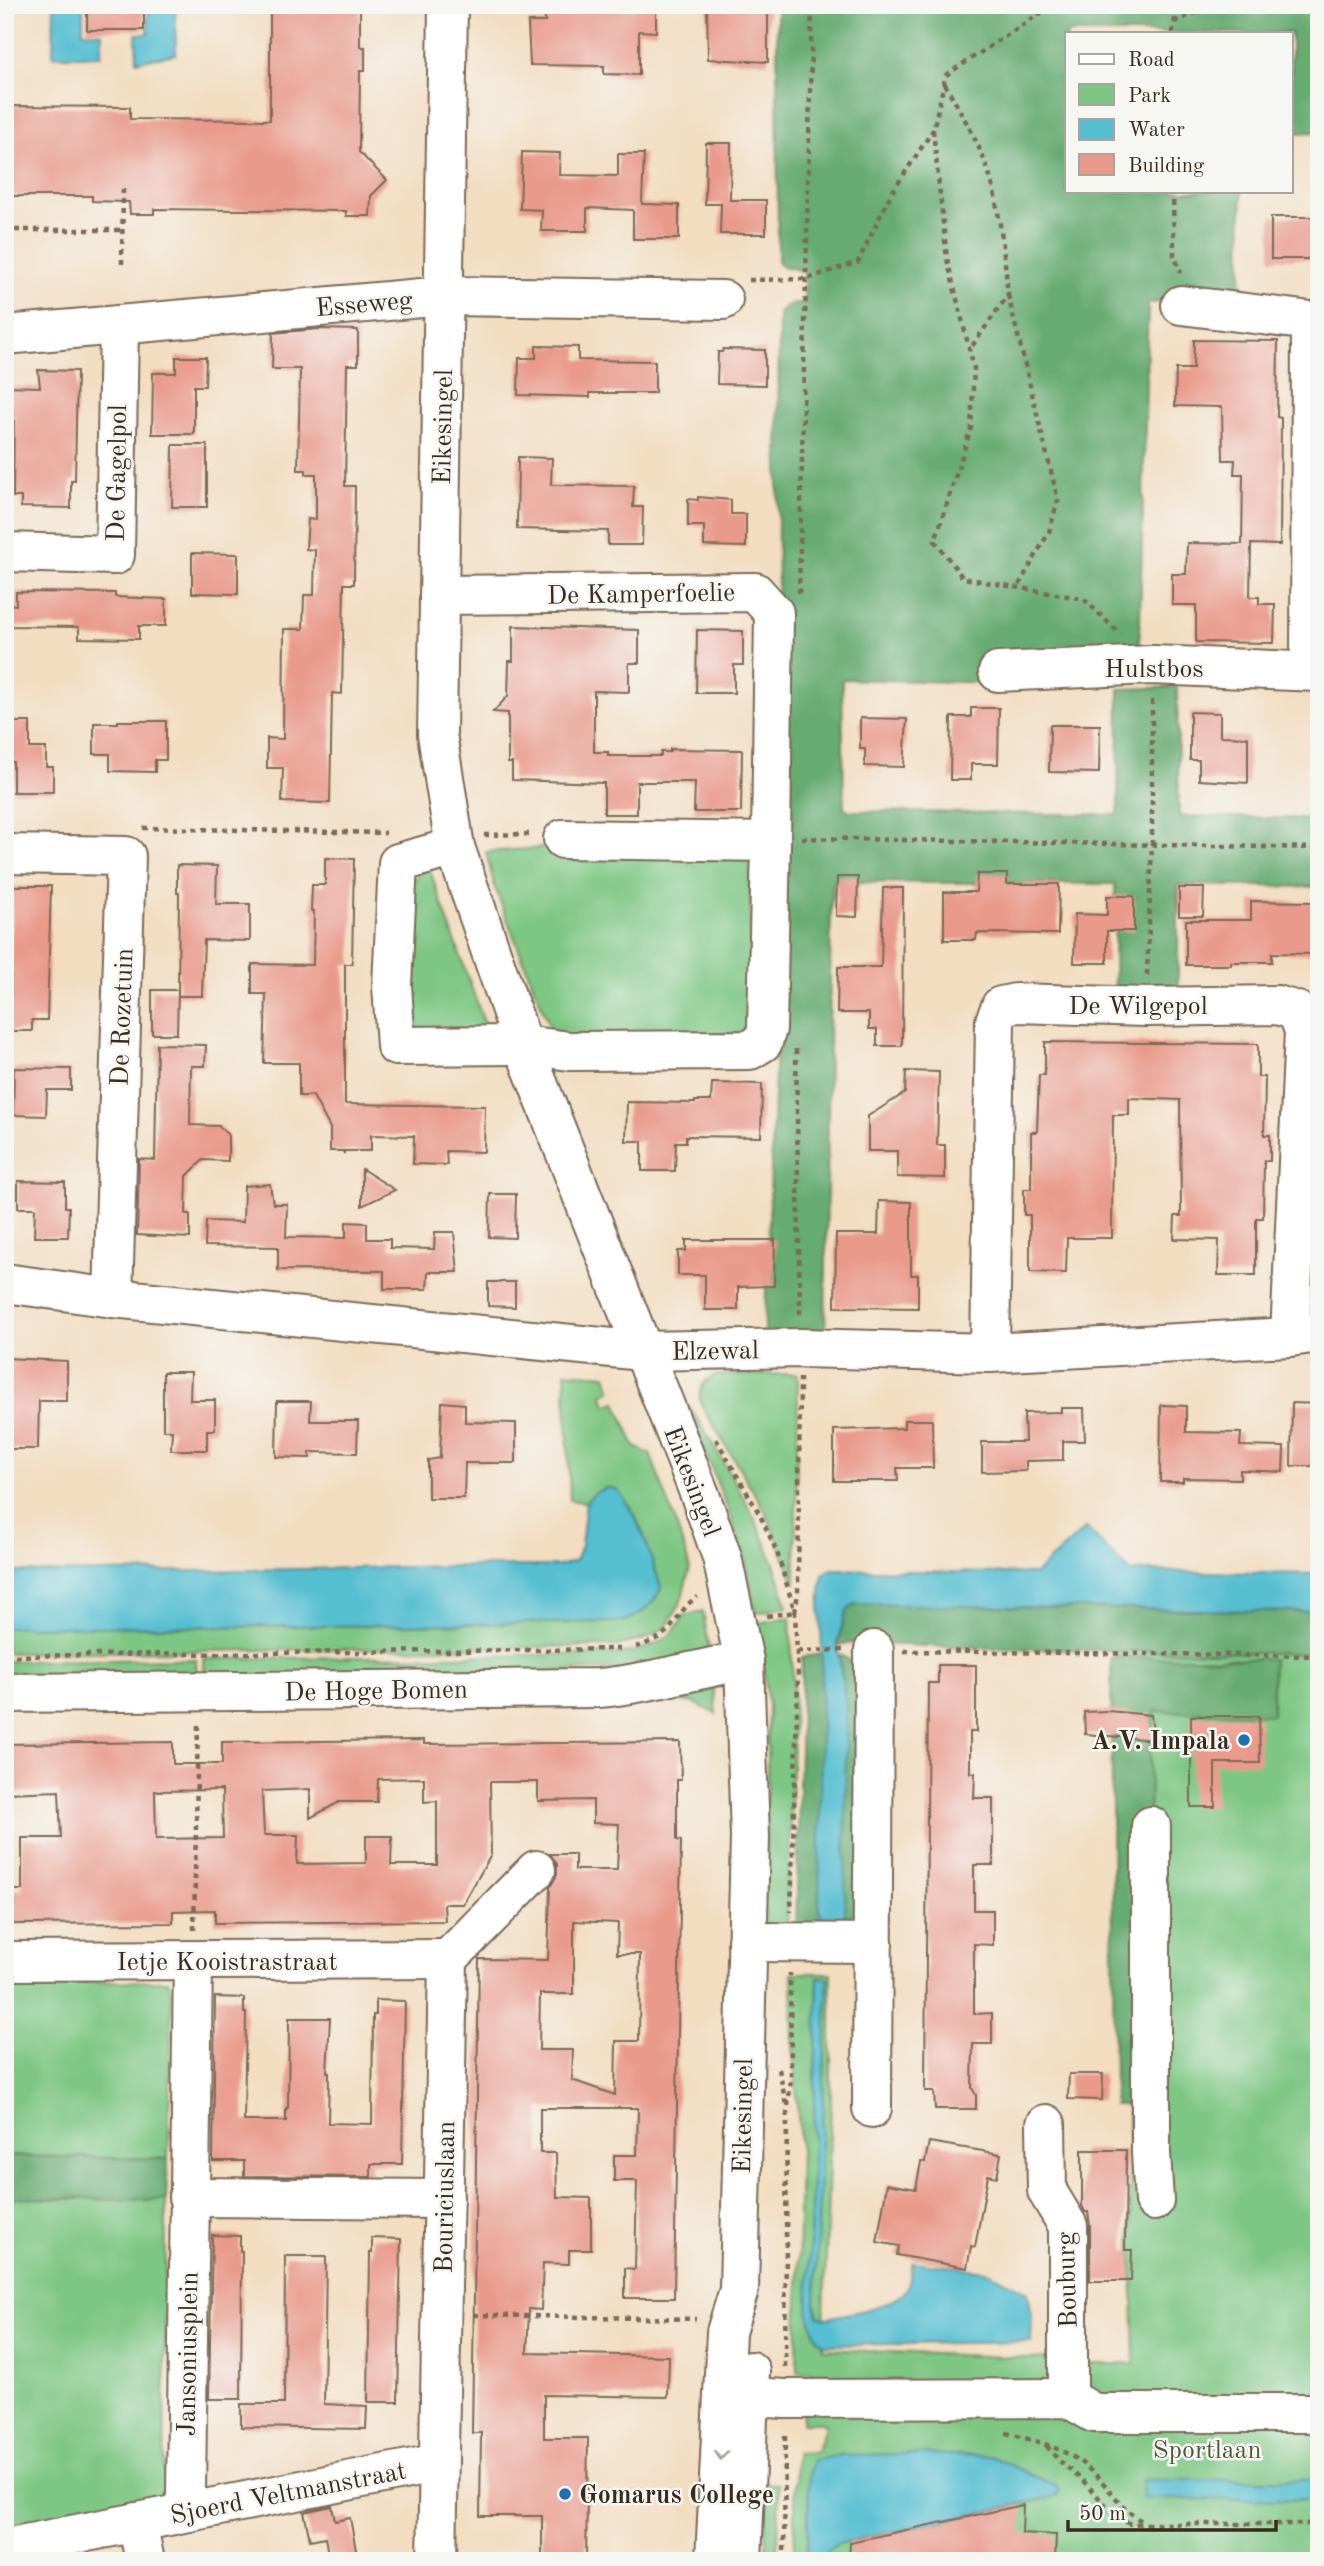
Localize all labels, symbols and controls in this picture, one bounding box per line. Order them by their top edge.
legend [1065,32,1292,192]
text: Road [1128,50,1175,71]
text: Park [1128,86,1171,107]
text: Water [1128,120,1185,141]
text: Building [1128,156,1205,177]
street label: Esseweg [315,288,414,322]
street label: Eikesingel [430,369,458,485]
street label: De Gagelpol [104,404,132,542]
street label: De Kamperfoelie [547,580,735,610]
street label: Hulstbos [1104,657,1204,683]
street label: De Rozetuin [108,947,138,1087]
street label: De Wilgepol [1068,994,1208,1020]
street label: Elzewal [671,1338,759,1366]
street label: Eikesingel [658,1423,724,1540]
street label: De Hoge Bomen [284,1677,468,1707]
place label: A.V. Impala [1091,1729,1230,1755]
marker: A.V. Impala [1236,1732,1252,1748]
street label: Ietje Kooistrastraat [116,1950,338,1976]
street label: Eikesingel [730,2058,758,2174]
street label: Bouriciuslaan [432,2120,460,2274]
street label: Bouburg [1053,2231,1083,2329]
street label: Jansoniusplein [175,2271,203,2437]
park label: Sportlaan [1153,2438,1262,2464]
one-way arrow [713,2450,729,2460]
street label: Sjoerd Veltmanstraat [168,2458,409,2530]
place label: Gomarus College [579,2483,774,2509]
marker: Gomarus College [557,2486,573,2502]
scale bar [1068,2489,1277,2533]
text: 50 m [1079,2504,1126,2525]

